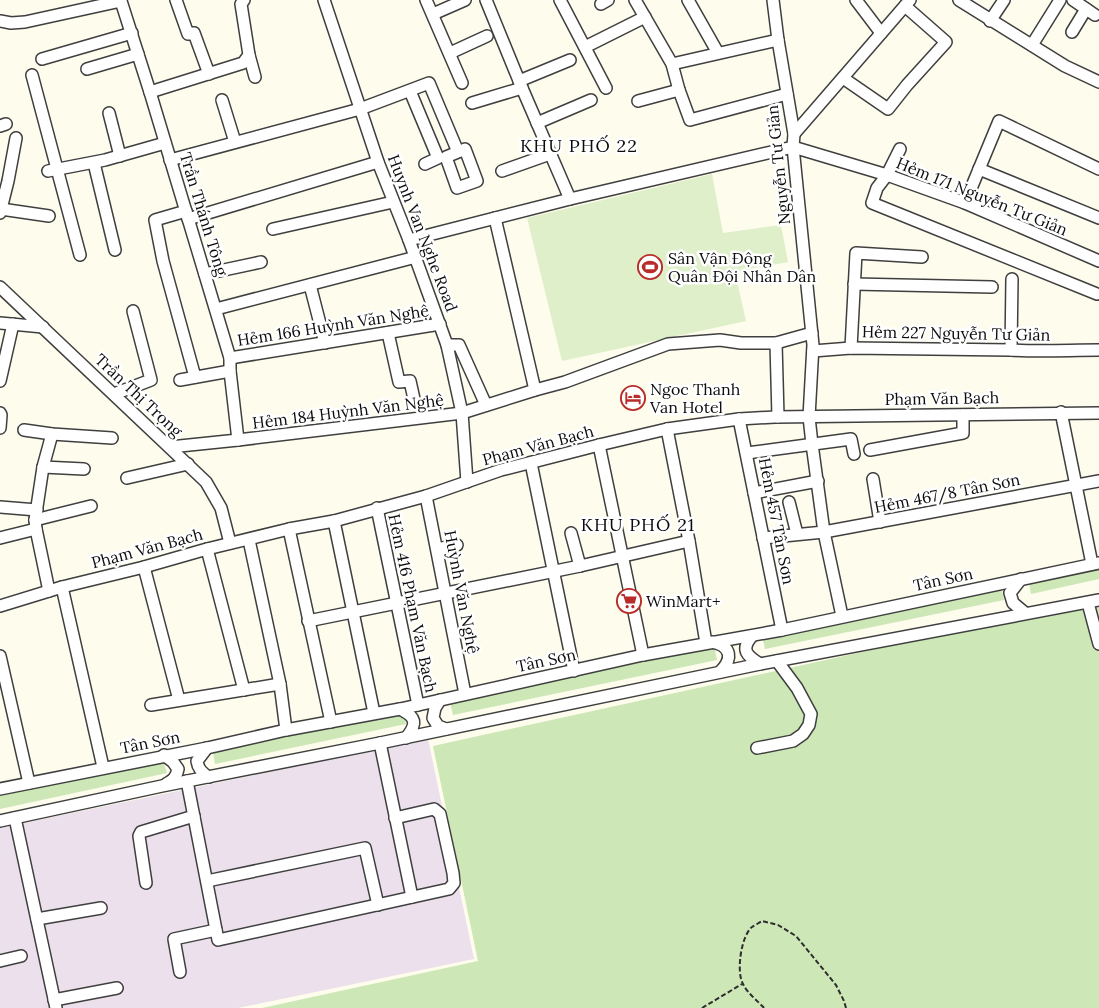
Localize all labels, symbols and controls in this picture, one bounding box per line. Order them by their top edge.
street label: Nguyễn Tư Giản [762,104,794,226]
district label: KHU PHỐ 22 [520,134,638,157]
street label: Trần Thánh Tông [176,150,233,279]
street label: Huynh Van Nghe Road [384,152,462,315]
street label: Hẻm 171 Nguyễn Tư Giản [893,152,1071,240]
place label: Sân Vận Động Quân Đội Nhân Dân [668,248,816,286]
sports icon: Sân Vận Động Quân Đội Nhân Dân [637,254,663,280]
street label: Hẻm 166 Huỳnh Văn Nghệ [236,300,431,350]
street label: Hẻm 227 Nguyễn Tư Giản [862,321,1051,345]
street label: Trần Thị Trọng [91,349,188,441]
place label: Ngoc Thanh Van Hotel [649,379,741,417]
hotel icon: Ngoc Thanh Van Hotel [620,385,646,411]
street label: Phạm Văn Bạch [885,387,1000,409]
street label: Hẻm 184 Huỳnh Văn Nghệ [251,389,445,433]
street label: Phạm Văn Bạch [480,420,596,469]
street label: Hẻm 457 Tân Sơn [755,456,799,586]
street label: Hẻm 467/8 Tân Sơn [872,469,1022,518]
street label: Hẻm 416 Phạm Văn Bạch [384,512,442,695]
district label: KHU PHỐ 21 [581,513,695,536]
street label: Phạm Văn Bạch [89,523,205,572]
street label: Huỳnh Văn Nghệ [440,528,484,656]
street label: Tân Sơn [911,563,975,595]
supermarket icon: WinMart+ [616,588,642,614]
place label: WinMart+ [646,591,721,611]
street label: Tân Sơn [514,644,578,676]
street label: Tân Sơn [119,726,182,758]

